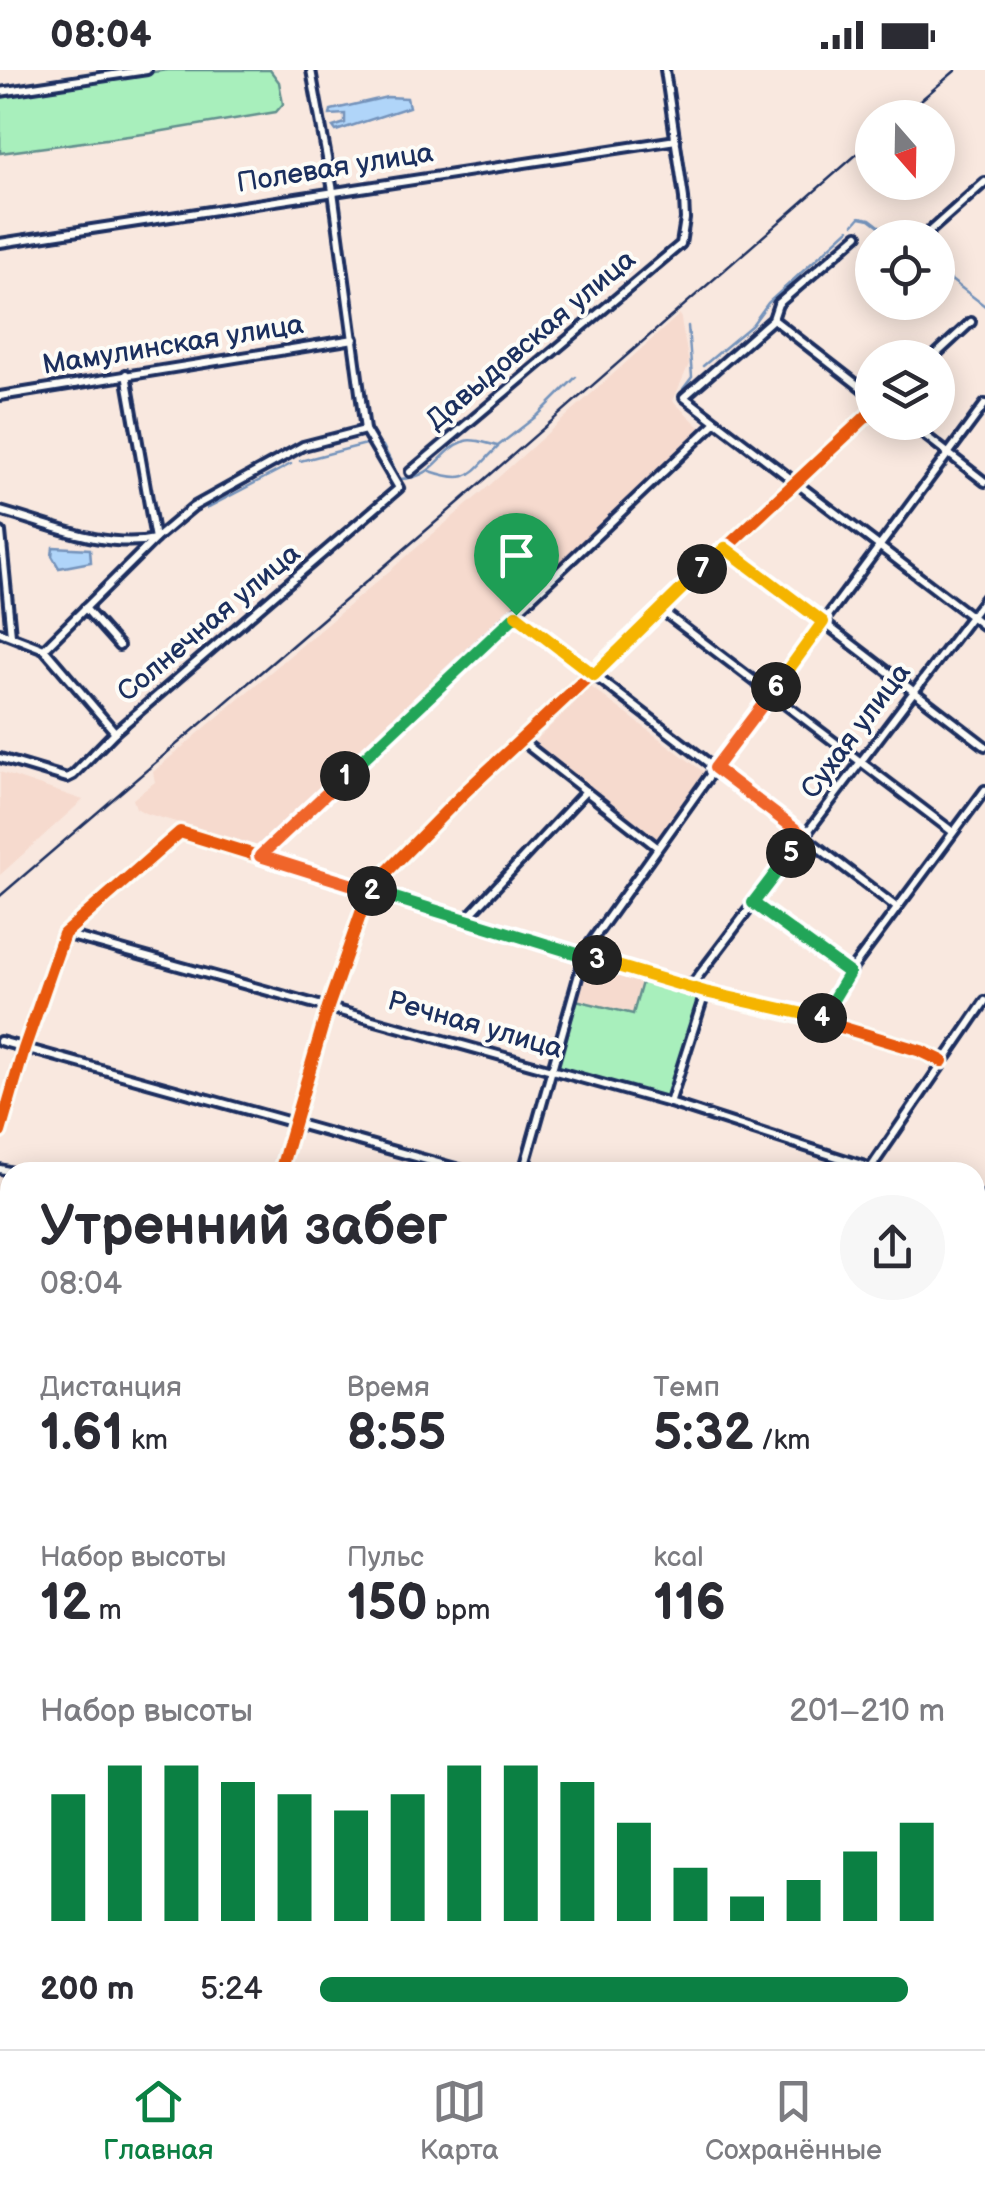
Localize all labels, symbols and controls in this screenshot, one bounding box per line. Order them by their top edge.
text: 08:04 [50,13,152,58]
north arrow [855,100,955,200]
map controls [855,100,955,440]
street label: Полевая улица [234,136,436,200]
button: locate [855,220,955,320]
street label: Давыдовская улица [420,243,643,437]
street label: Мамулинская улица [40,308,306,382]
button: layers [855,340,955,440]
pin [474,513,559,616]
icon: arrive [489,528,544,583]
street label: Солнечная улица [111,537,307,709]
pin: 7 [677,544,727,594]
text: 7 [694,552,710,585]
street label: Сухая улица [794,656,918,805]
pin: 6 [751,662,801,712]
text: 6 [768,670,784,703]
pin: 1 [320,751,370,801]
text: 1 [339,759,351,792]
pin: 5 [766,828,816,878]
text: 5 [783,836,799,869]
pin: 2 [347,866,397,916]
text: 2 [364,874,380,907]
pin: 3 [572,935,622,985]
text: 3 [589,943,605,976]
street label: Речная улица [384,984,567,1066]
pin: 4 [797,993,847,1043]
text: 4 [814,1001,830,1034]
text: Утренний забег [40,1194,448,1261]
button: share [840,1195,945,1300]
text: 08:04 [40,1265,122,1304]
text: Дистанция [40,1371,182,1404]
text: Время [347,1371,430,1404]
text: Темп [653,1371,720,1404]
text: 1.61 [40,1404,123,1464]
text: 8:55 [347,1404,446,1464]
text: 5:32 [653,1404,753,1464]
text: km [123,1424,168,1457]
text: /km [753,1424,810,1457]
text: Набор высоты [40,1541,226,1574]
text: Пульс [347,1541,424,1574]
text: kcal [653,1541,704,1574]
text: 12 [40,1574,91,1634]
text: 150 [347,1574,428,1634]
text: 116 [653,1574,726,1634]
text: m [91,1594,122,1627]
text: bpm [428,1594,490,1627]
text: Набор высоты [40,1692,253,1731]
text: 201–210 m [789,1692,945,1731]
text: 200 m [40,1970,134,2009]
text: 5:24 [200,1970,263,2009]
tab: Главная [103,2074,214,2167]
tab: Карта [420,2074,499,2167]
tab: Сохранённые [705,2074,882,2167]

